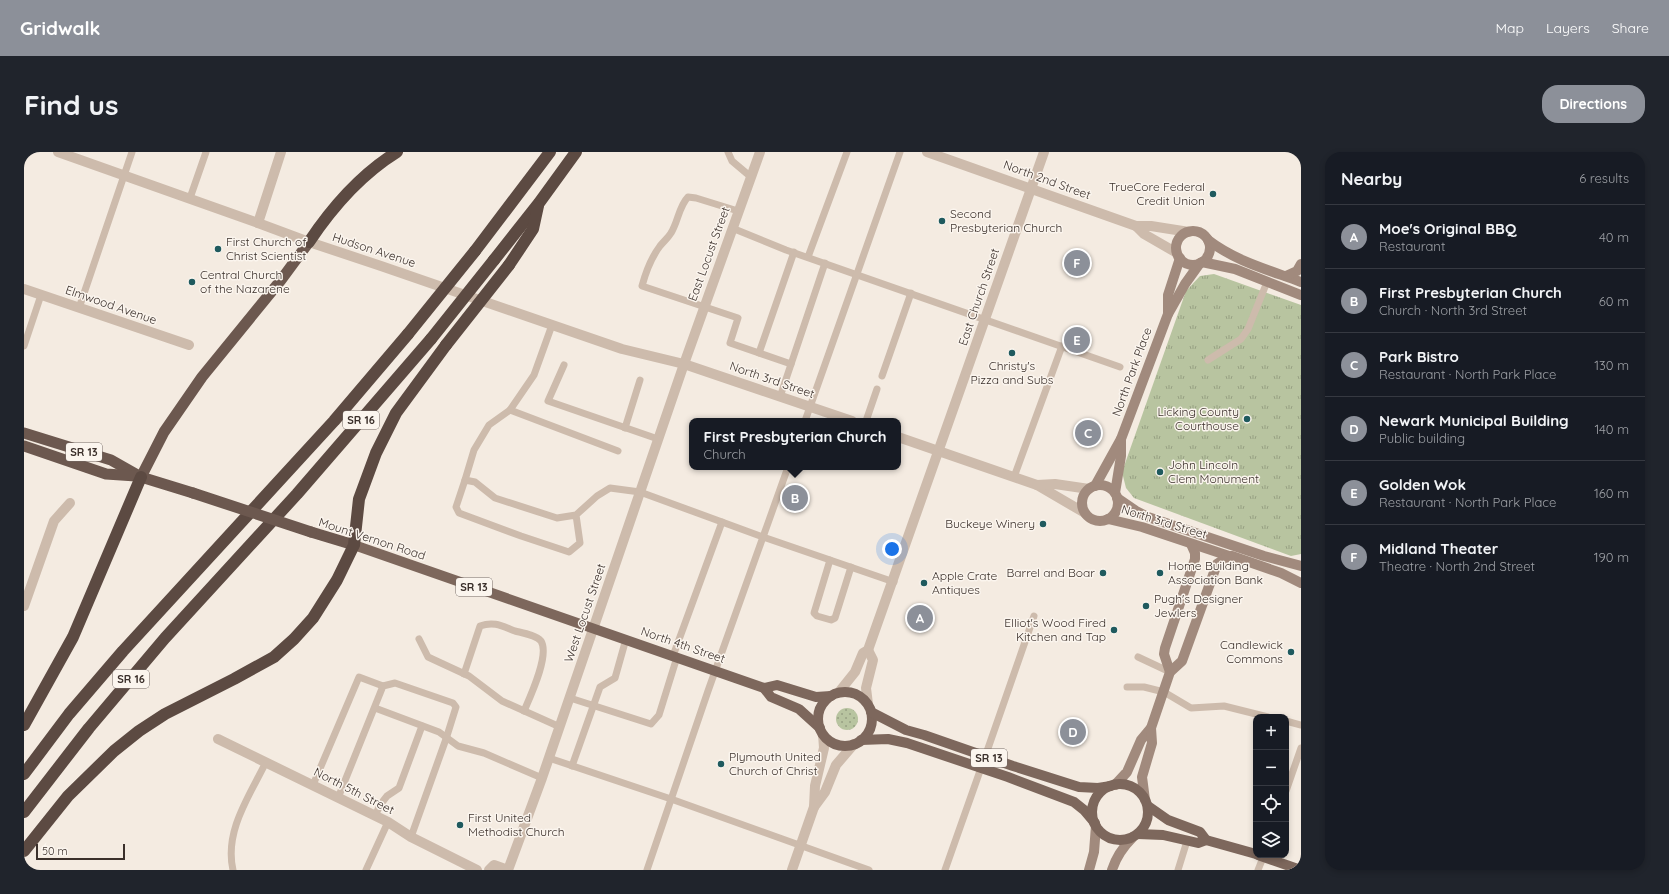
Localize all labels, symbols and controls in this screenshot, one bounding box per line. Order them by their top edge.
text: Gridwalk [20,16,100,40]
text: Map [1495,19,1524,37]
text: Layers [1546,19,1590,37]
text: Share [1612,19,1649,37]
button: Directions [1542,85,1645,123]
text: Find us [24,87,118,122]
street label: North 2nd Street [1002,157,1093,202]
text: Nearby [1341,168,1402,189]
text: 6 results [1579,170,1629,186]
place label: TrueCore Federal Credit Union [1109,179,1205,208]
marker: TrueCore Federal Credit Union [1208,189,1218,199]
street label: East Locust Street [684,205,733,303]
place label: Second Presbyterian Church [950,206,1062,235]
marker: Second Presbyterian Church [937,216,947,226]
text: Moe's Original BBQ [1379,219,1516,238]
street label: Hudson Avenue [331,229,418,270]
text: A [1350,229,1358,245]
text: 40 m [1599,229,1629,245]
place label: First Church of Christ Scientist [226,234,307,263]
text: Restaurant [1379,238,1445,254]
marker: First Church of Christ Scientist [213,244,223,254]
street label: East Church Street [955,246,1002,348]
pin: F [1064,248,1090,278]
place label: Central Church of the Nazarene [200,267,290,296]
marker: Central Church of the Nazarene [187,277,197,287]
street label: Elmwood Avenue [64,282,159,327]
text: First Presbyterian Church [1379,283,1562,302]
text: B [1350,293,1358,309]
text: 60 m [1599,293,1629,309]
text: Church · North 3rd Street [1379,302,1527,318]
pin: E [1064,325,1090,355]
street label: North Park Place [1108,325,1155,418]
text: Park Bistro [1379,347,1459,366]
marker: Christy's Pizza and Subs [1007,348,1017,358]
text: C [1350,357,1358,373]
text: 130 m [1594,357,1629,373]
street label: North 3rd Street [728,358,817,401]
place label: Christy's Pizza and Subs [971,358,1054,387]
text: Restaurant · North Park Place [1379,366,1556,382]
place label: Licking County Courthouse [1157,404,1239,433]
road number: SR 16 [343,411,379,429]
text: Newark Municipal Building [1379,411,1569,430]
marker: Licking County Courthouse [1242,414,1252,424]
popup [689,418,901,470]
pin: C [1075,418,1101,448]
text: D [1349,421,1359,437]
text: 140 m [1594,421,1629,437]
text: First Presbyterian Church [704,427,886,446]
text: Public building [1379,430,1465,446]
road number: SR 13 [66,443,102,461]
text: Church [704,446,746,462]
place label: John Lincoln Clem Monument [1168,457,1259,486]
marker: John Lincoln Clem Monument [1155,467,1165,477]
text: Golden Wok [1379,475,1466,494]
pin: B [782,483,808,513]
text: E [1350,485,1358,501]
text: 160 m [1594,485,1629,501]
text: Restaurant · North Park Place [1379,494,1556,510]
street label: North 3rd Street [1120,501,1209,542]
street label: Mount Vernon Road [317,514,428,563]
place label: Buckeye Winery [945,516,1035,531]
marker: Buckeye Winery [1038,519,1048,529]
your location [882,539,902,559]
text: Midland Theater [1379,539,1498,558]
text: F [1350,549,1358,565]
text: 190 m [1594,549,1629,565]
place label: Home Building Association Bank [1168,558,1263,587]
text: Theatre · North 2nd Street [1379,558,1535,574]
street label: West Locust Street [561,561,608,664]
place label: Barrel and Boar [1006,565,1095,580]
place label: Apple Crate Antiques [932,568,998,597]
marker: Barrel and Boar [1098,568,1108,578]
marker: Home Building Association Bank [1155,568,1165,578]
road number: SR 13 [456,578,492,596]
marker: Apple Crate Antiques [919,578,929,588]
place label: Pugh's Designer Jewlers [1154,591,1243,620]
marker: Pugh's Designer Jewlers [1141,601,1151,611]
pin: A [907,603,933,633]
place label: Elliot's Wood Fired Kitchen and Tap [1004,615,1106,644]
street label: North 4th Street [639,623,727,666]
marker: Elliot's Wood Fired Kitchen and Tap [1109,625,1119,635]
place label: Candlewick Commons [1220,637,1283,666]
marker: Candlewick Commons [1286,647,1296,657]
road number: SR 16 [113,670,149,688]
map controls [1253,714,1289,858]
button: + [1253,714,1289,750]
pin: D [1060,717,1086,747]
place label: Plymouth United Church of Christ [729,749,821,778]
road number: SR 13 [971,749,1007,767]
button: − [1253,750,1289,786]
marker: Plymouth United Church of Christ [716,759,726,769]
street label: North 5th Street [311,764,397,817]
button: locate [1253,786,1289,822]
place label: First United Methodist Church [468,810,565,839]
marker: First United Methodist Church [455,820,465,830]
button: layers [1253,822,1289,858]
scale bar [36,842,125,861]
text: 50 m [42,844,68,858]

